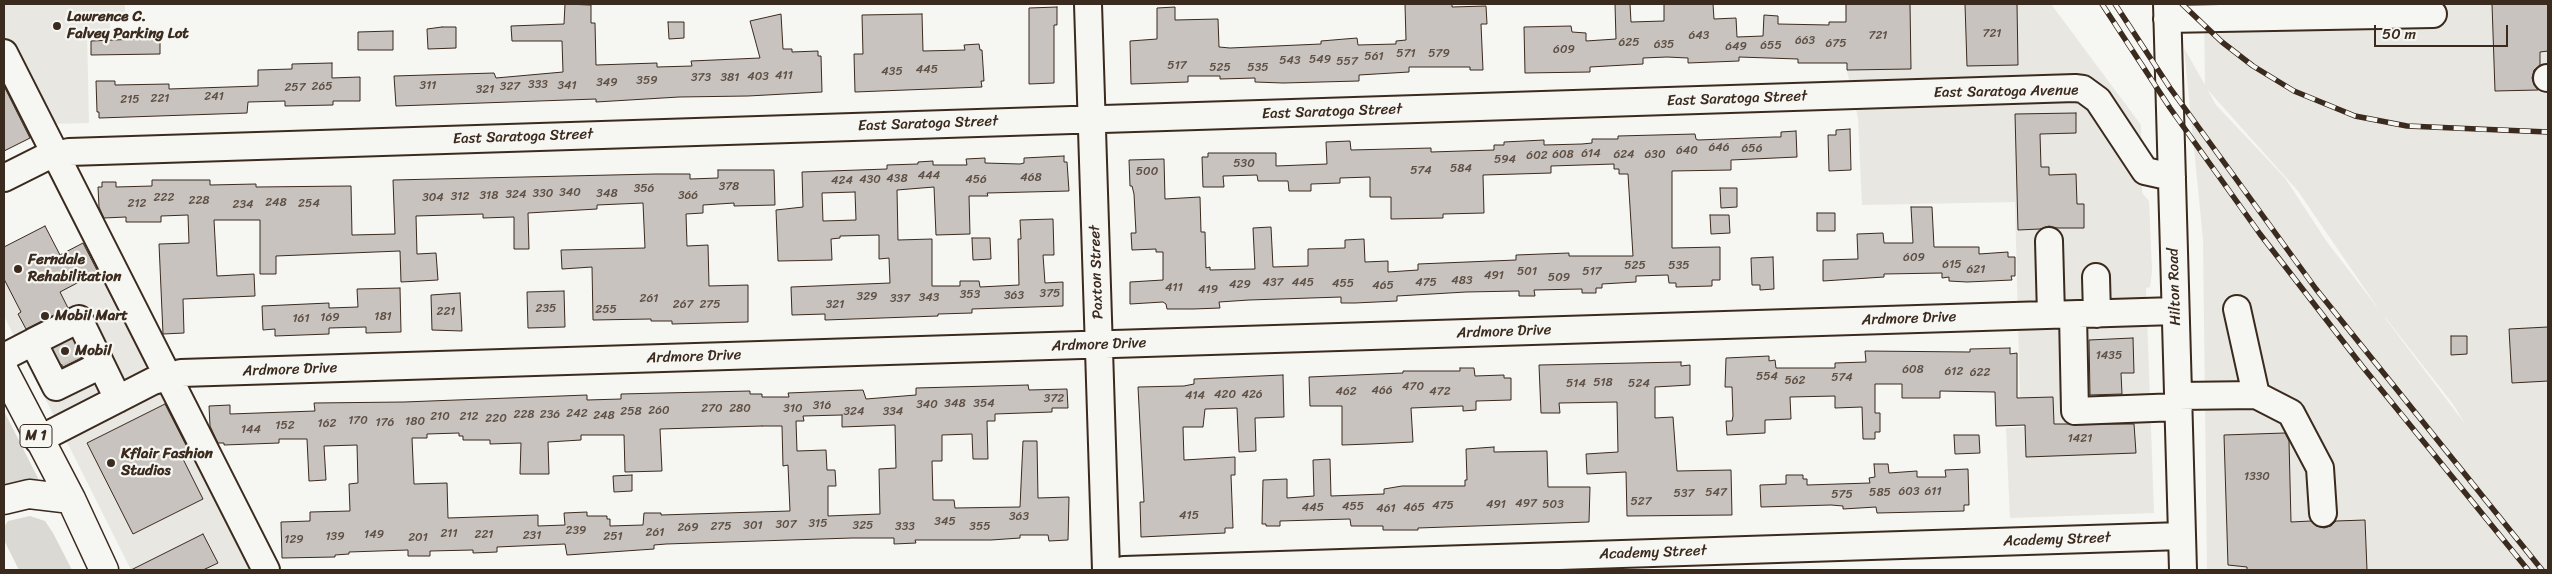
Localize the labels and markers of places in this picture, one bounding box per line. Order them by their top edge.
place label: Lawrence C. Falvey Parking Lot [67,8,189,43]
marker: Lawrence C. Falvey Parking Lot [51,20,63,32]
place label: Ferndale Rehabilitation [28,251,121,286]
marker: Ferndale Rehabilitation [12,263,24,275]
place label: Mobil Mart [55,307,128,325]
marker: Mobil Mart [39,310,51,322]
place label: Mobil [75,342,112,360]
marker: Mobil [59,345,71,357]
place label: Kflair Fashion Studios [121,445,213,480]
marker: Kflair Fashion Studios [105,457,117,469]

